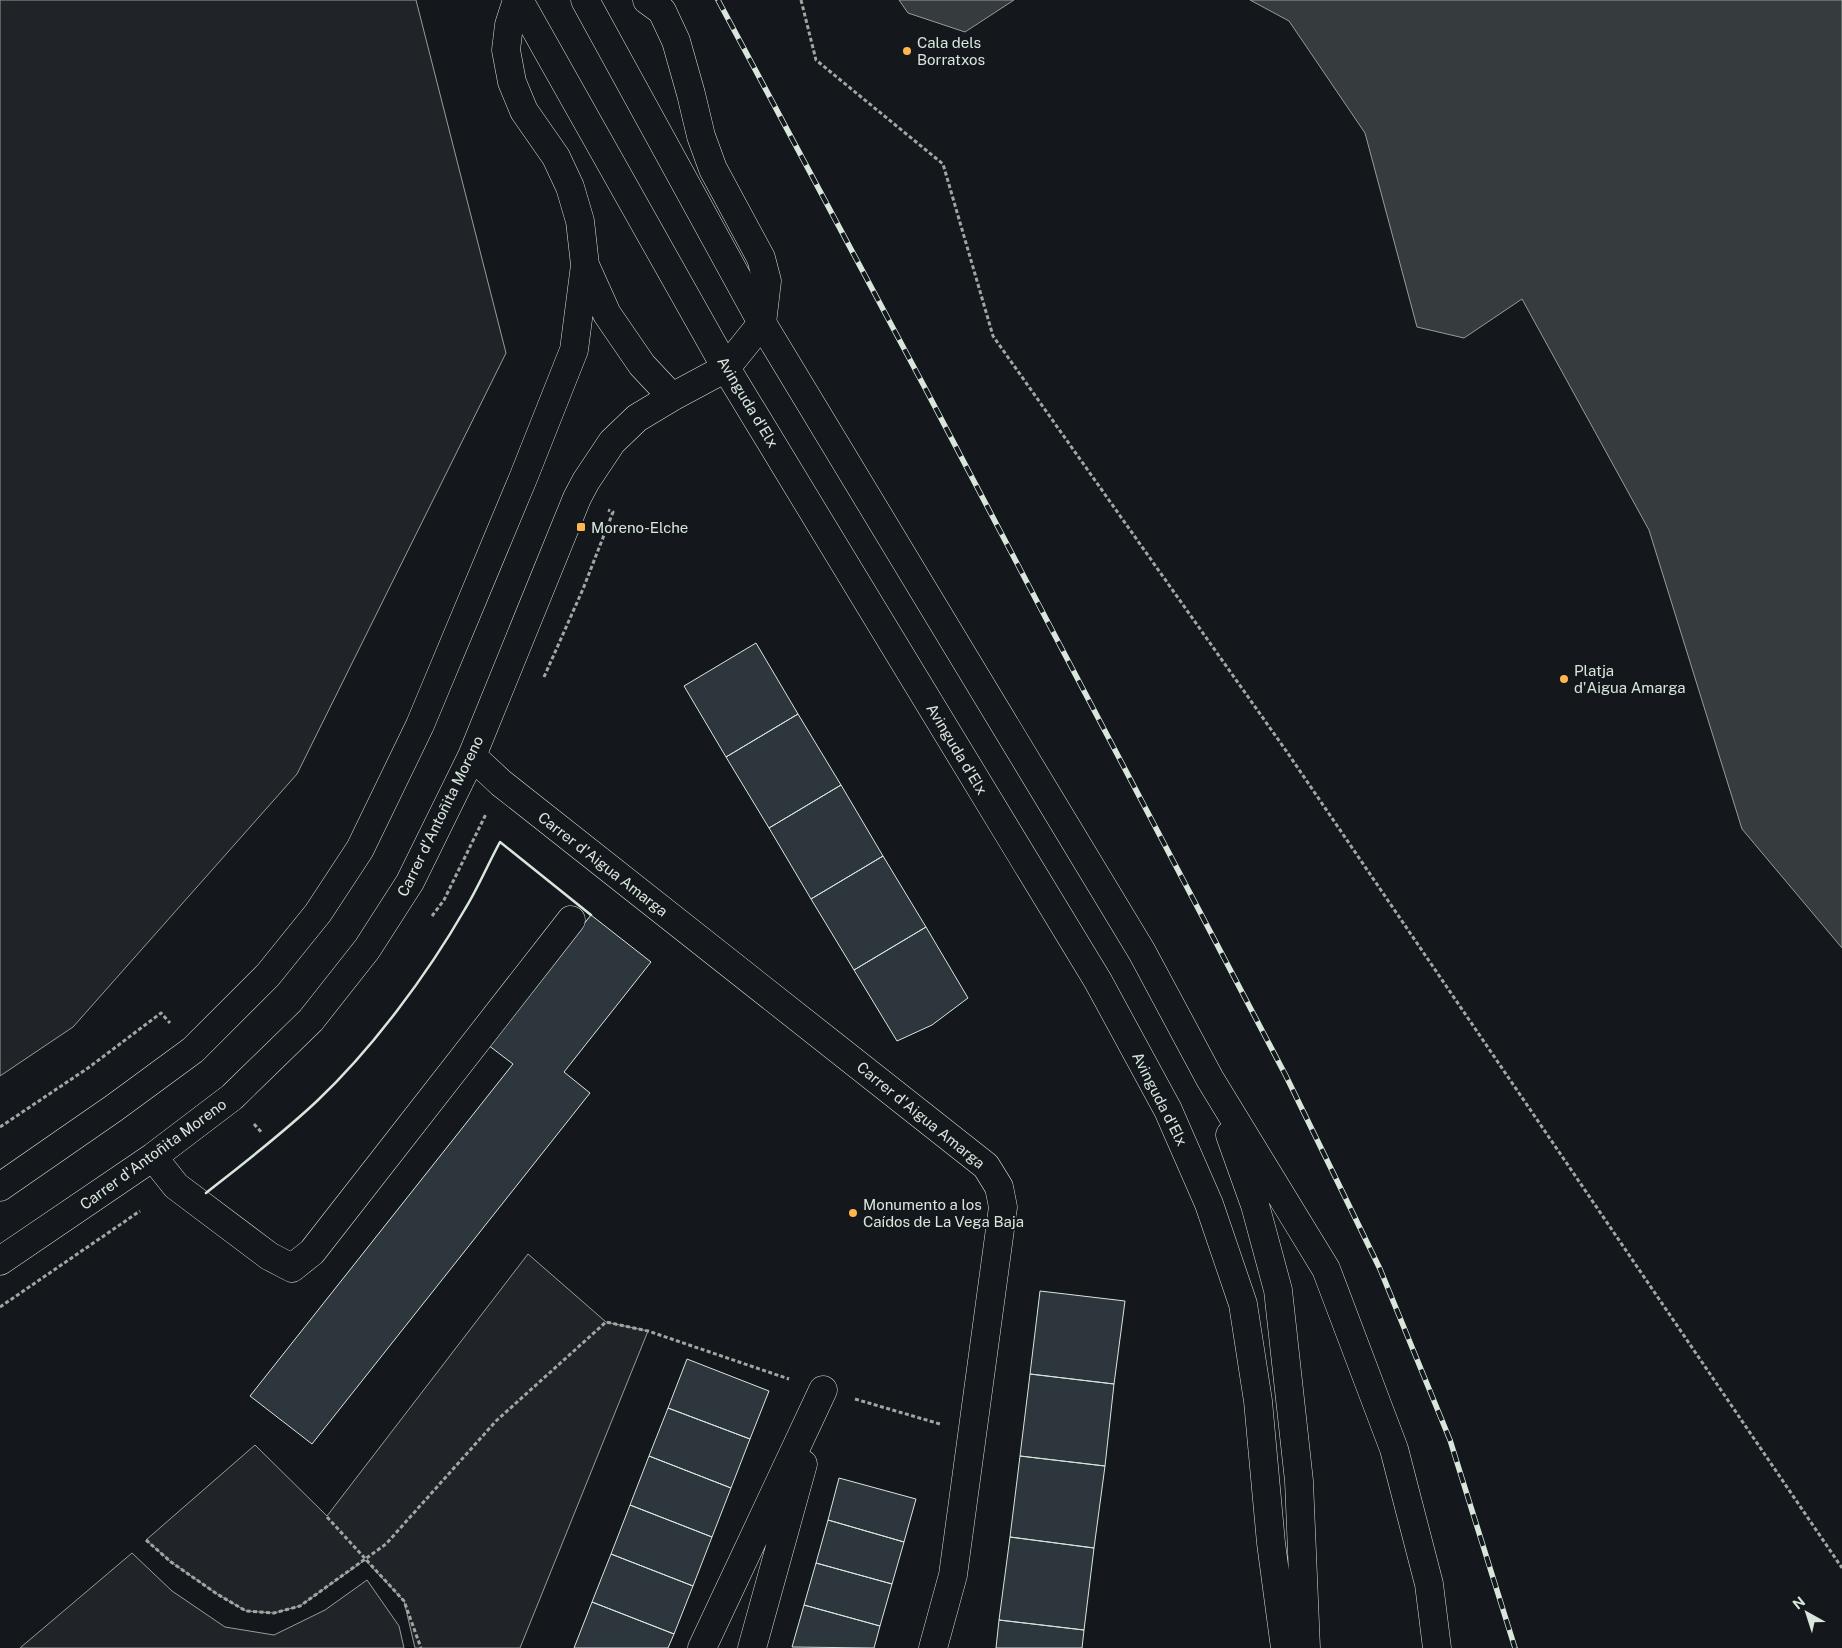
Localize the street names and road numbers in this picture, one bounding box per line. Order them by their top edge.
street label: Avinguda d'Elx [714,353,782,451]
street label: Avinguda d'Elx [923,700,991,798]
street label: Carrer d'Antoñita Moreno [394,733,486,899]
street label: Carrer d'Aigua Amarga [535,808,671,920]
street label: Avinguda d'Elx [1129,1049,1191,1149]
street label: Carrer d'Aigua Amarga [854,1058,988,1172]
street label: Carrer d'Antoñita Moreno [77,1095,229,1213]

